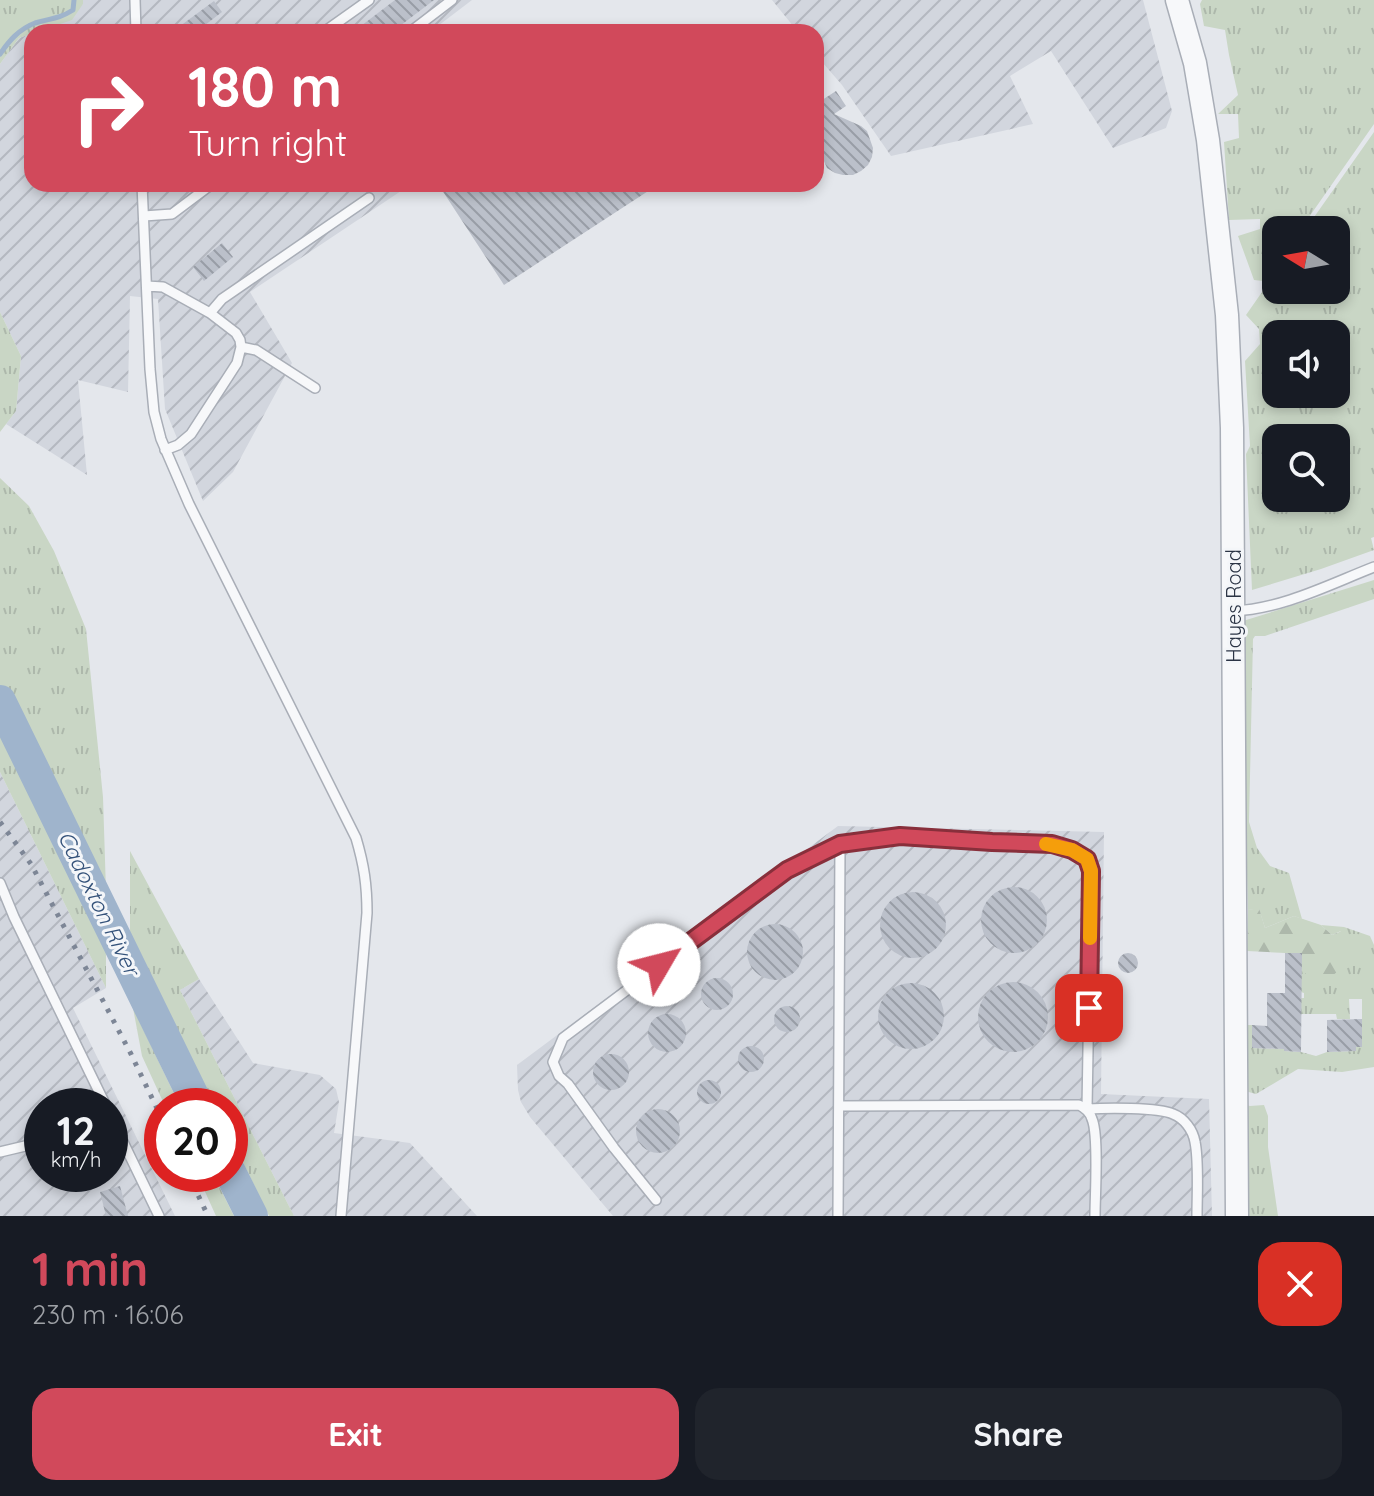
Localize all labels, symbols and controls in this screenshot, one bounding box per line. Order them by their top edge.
text: 180 m [188,51,342,121]
icon: right [56,56,160,160]
text: Turn right [188,120,347,165]
north arrow [1262,216,1350,304]
map controls [1262,216,1350,512]
button: sound [1262,320,1350,408]
button: search [1262,424,1350,512]
street label: Hayes Road [1221,549,1246,663]
water label: Cadoxton River [52,826,147,982]
position arrow [617,923,701,1007]
pin [1055,974,1123,1042]
icon: arrive [1067,986,1111,1030]
speed limit sign: 20 [144,1088,248,1192]
text: 12 [57,1105,95,1155]
text: km/h [51,1147,101,1172]
text: 1 min [32,1238,148,1298]
button: close [1258,1242,1342,1326]
text: 230 m · 16:06 [32,1298,184,1331]
button: Exit [32,1388,679,1480]
button: Share [695,1388,1342,1480]

